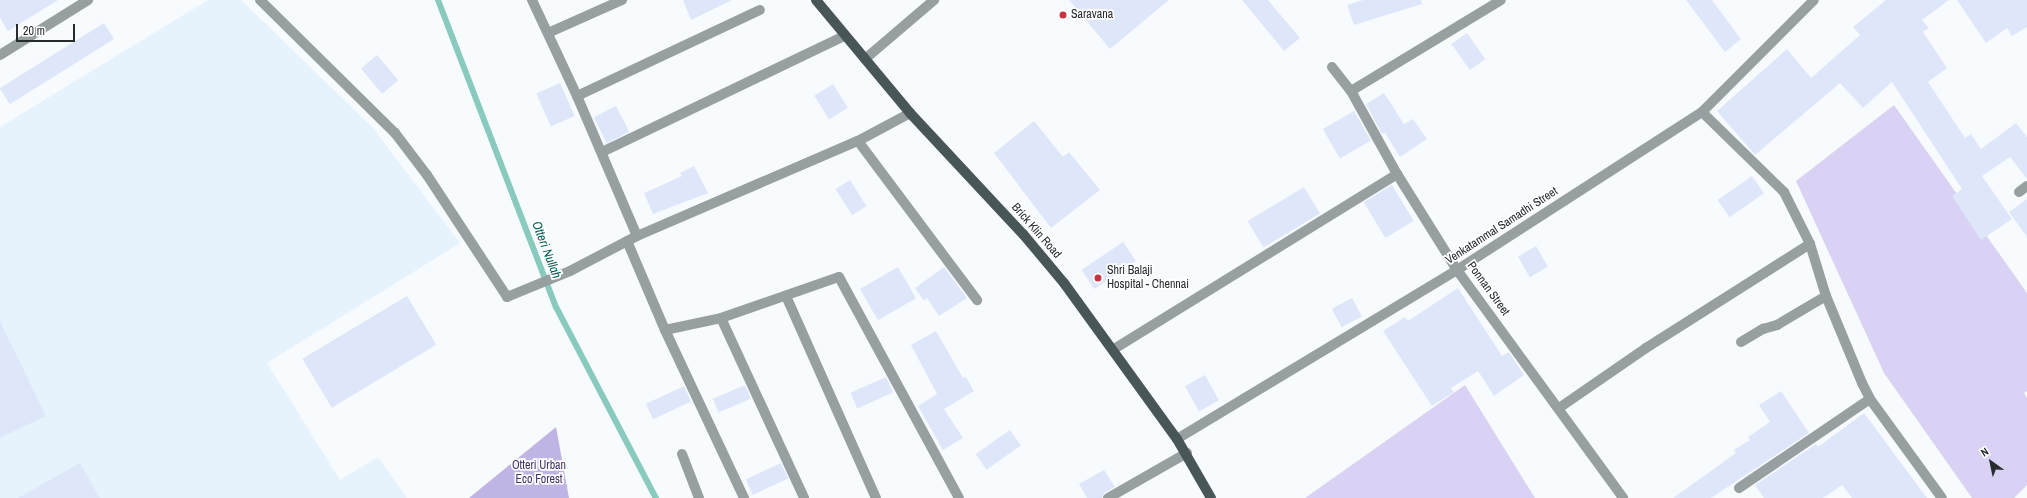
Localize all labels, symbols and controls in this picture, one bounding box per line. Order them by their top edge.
place label: Saravana [1071,8,1113,22]
marker: Saravana [1058,10,1068,20]
scale bar [18,16,77,42]
text: 20 m [23,23,45,39]
street label: Venkatammal Samadhi Street [1443,184,1561,268]
street label: Brick Klin Road [1008,200,1064,262]
water label: Otteri Nullah [528,219,564,281]
street label: Ponnan Street [1464,259,1512,319]
place label: Shri Balaji Hospital - Chennai [1107,264,1189,292]
marker: Shri Balaji Hospital - Chennai [1092,272,1104,284]
north arrow [1971,442,2011,482]
text: N [1978,444,1991,460]
park label: Otteri Urban Eco Forest [512,459,566,487]

